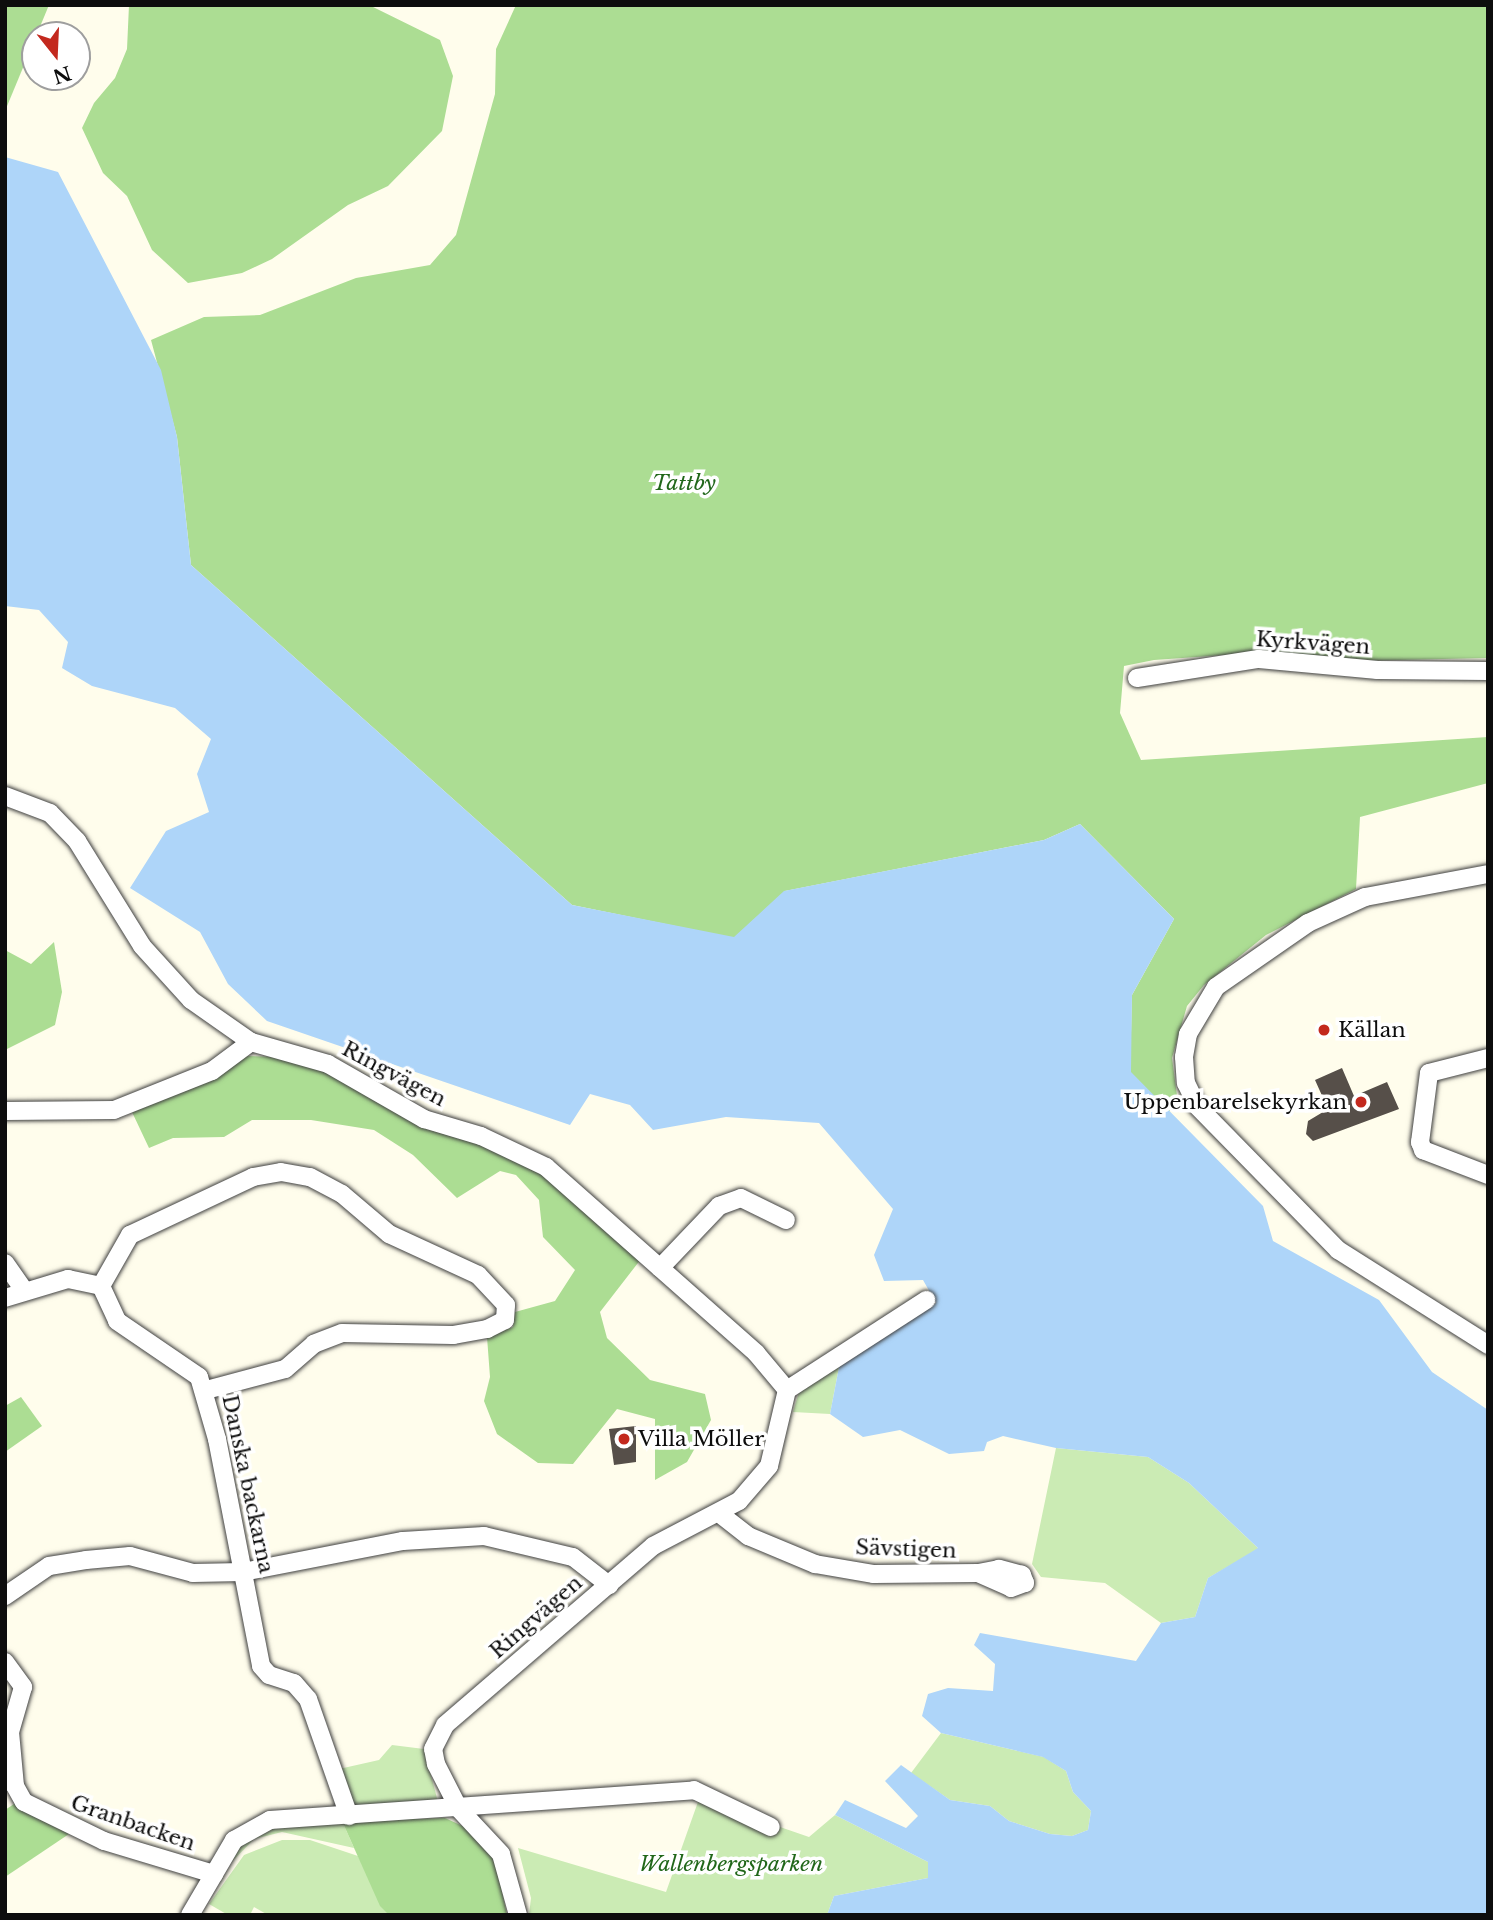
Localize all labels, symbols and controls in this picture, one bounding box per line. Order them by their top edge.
north arrow [21,21,91,91]
text: N [50,61,74,88]
park label: Tattby [652,470,716,496]
street label: Kyrkvägen [1255,626,1371,660]
place label: Källan [1338,1017,1406,1043]
marker: Källan [1316,1022,1332,1038]
street label: Ringvägen [338,1036,450,1112]
place label: Uppenbarelsekyrkan [1123,1089,1347,1115]
marker: Uppenbarelsekyrkan [1353,1094,1369,1110]
street label: Danska backarna [217,1392,279,1576]
place label: Villa Möller [638,1426,765,1452]
marker: Villa Möller [616,1431,632,1447]
street label: Sävstigen [855,1535,957,1563]
street label: Ringvägen [485,1570,587,1664]
street label: Granbacken [68,1790,198,1856]
park label: Wallenbergsparken [639,1851,823,1877]

